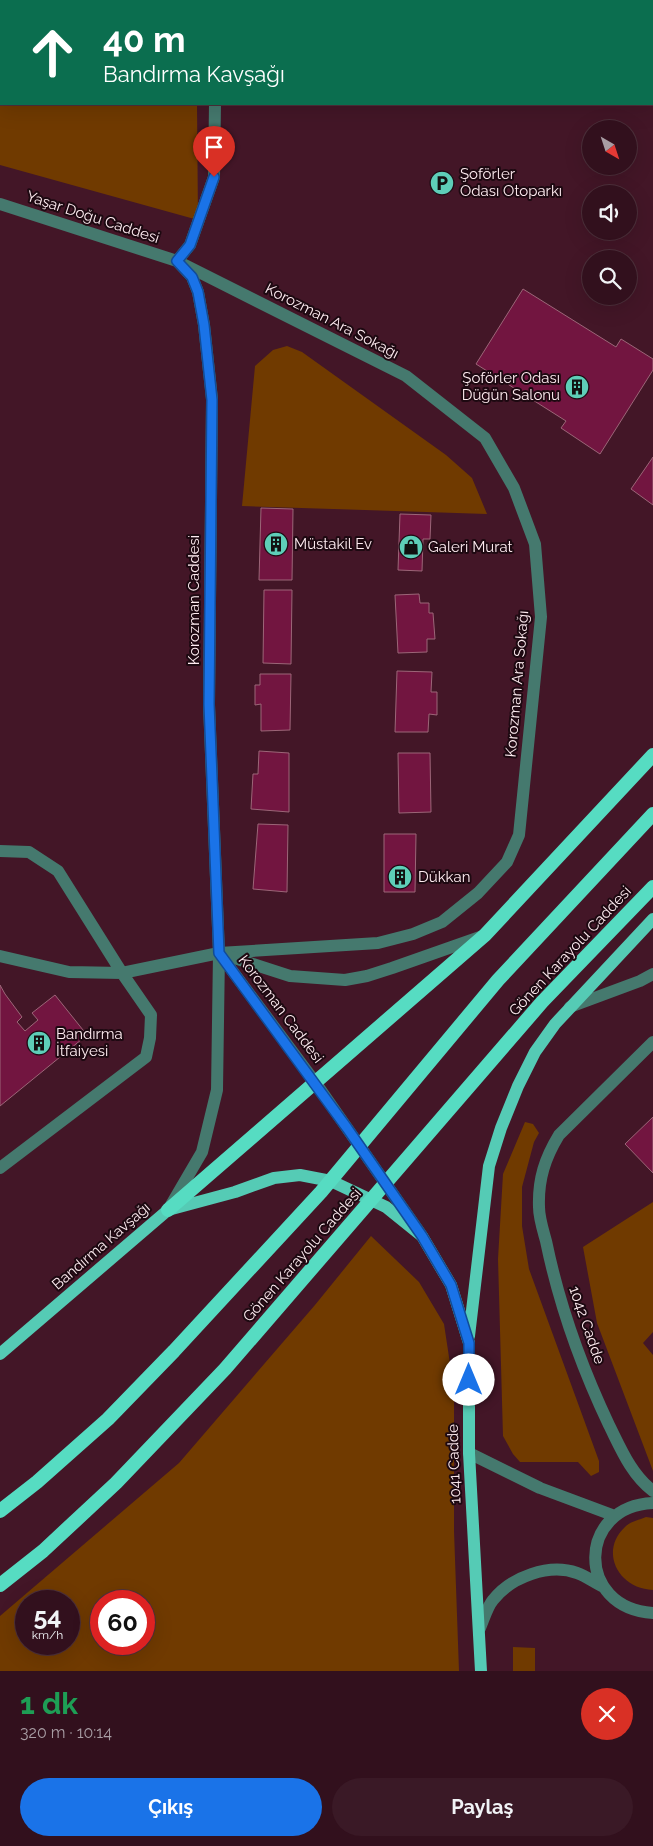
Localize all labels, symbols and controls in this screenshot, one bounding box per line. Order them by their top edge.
text: 40 m [103,19,185,60]
icon: ahead [20,20,85,85]
text: Bandırma Kavşağı [103,61,285,87]
north arrow [582,120,638,175]
map controls [582,120,637,305]
pin [193,126,235,177]
icon: arrive [200,133,228,161]
place label: Şoförler Odası Otoparkı [460,165,562,200]
parking icon: Şoförler Odası Otoparkı [429,170,455,196]
button: sound [582,185,637,240]
street label: Yaşar Doğu Caddesi [24,187,162,247]
button: search [582,250,637,305]
street label: Korozman Ara Sokağı [262,280,402,362]
place label: Şoförler Odası Düğün Salonu [462,369,560,404]
building icon: Şoförler Odası Düğün Salonu [564,374,590,400]
building icon: Müstakil Ev [263,531,289,557]
shop icon: Galeri Murat [398,534,424,560]
street label: Korozman Caddesi [185,535,203,665]
place label: Müstakil Ev [294,535,372,553]
place label: Galeri Murat [428,538,513,556]
street label: Korozman Ara Sokağı [502,610,532,758]
building icon: Dükkan [387,864,413,890]
place label: Dükkan [418,868,470,886]
street label: Gönen Karayolu Caddesi [505,882,635,1020]
street label: Korozman Caddesi [235,952,327,1066]
place label: Bandırma İtfaiyesi [56,1025,123,1060]
building icon: Bandırma İtfaiyesi [26,1030,52,1056]
street label: Gönen Karayolu Caddesi [239,1185,365,1325]
street label: Bandırma Kavşağı [48,1199,154,1293]
street label: 1042 Cadde [565,1284,609,1367]
position arrow [442,1353,494,1405]
street label: 1041 Cadde [444,1424,464,1504]
speed limit sign: 60 [90,1590,155,1655]
text: 54 [33,1601,62,1631]
text: km/h [32,1628,63,1642]
text: 1 dk [20,1686,78,1721]
button: close [581,1688,633,1740]
text: 320 m · 10:14 [20,1723,112,1742]
button: Çıkış [20,1778,322,1836]
button: Paylaş [332,1778,633,1836]

